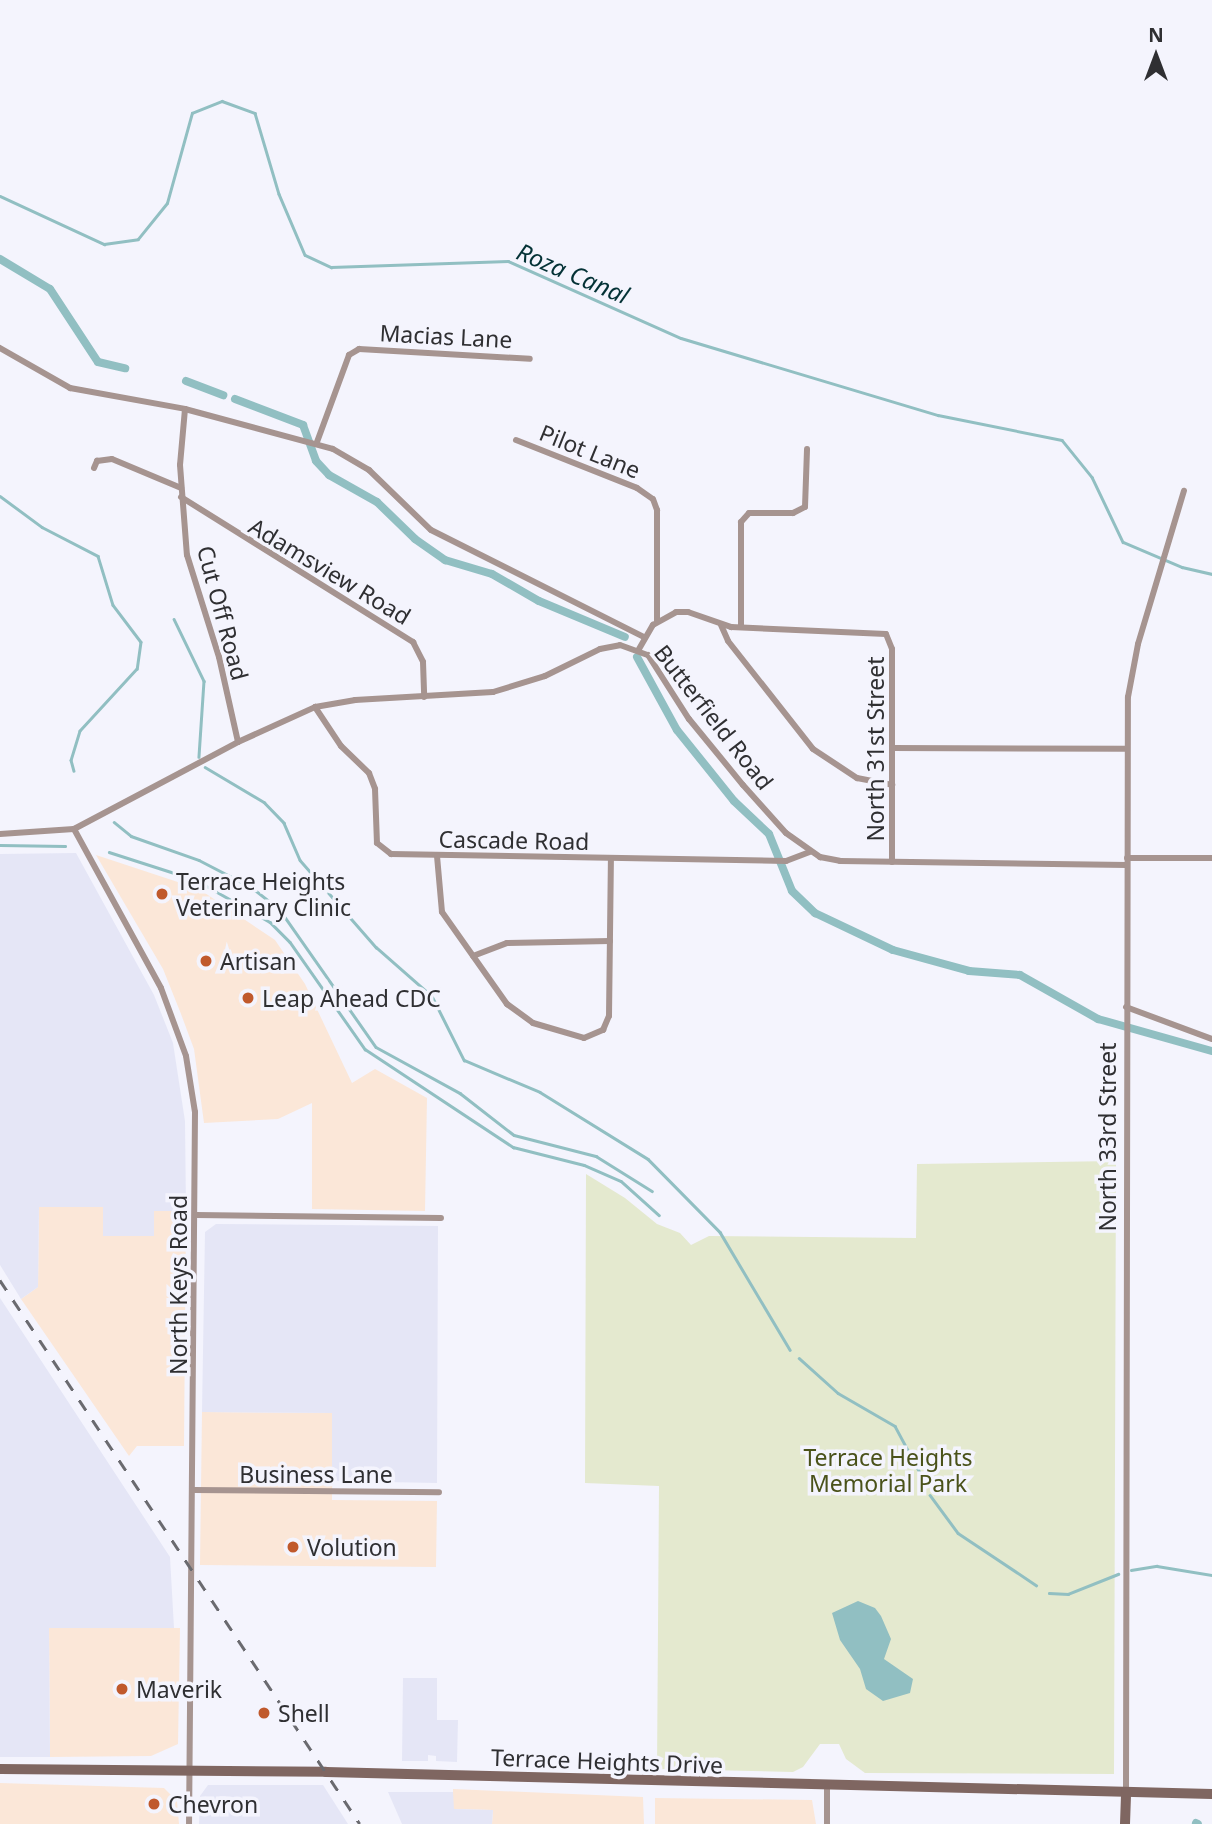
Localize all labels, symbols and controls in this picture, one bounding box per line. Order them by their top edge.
north arrow [1121,21,1191,91]
text: N [1148,22,1164,48]
water label: Roza Canal [513,236,633,310]
street label: Macias Lane [379,319,513,353]
street label: Pilot Lane [536,418,644,484]
street label: Adamsview Road [244,512,416,630]
street label: Cut Off Road [192,543,254,683]
street label: Butterfield Road [649,639,779,795]
street label: North 31st Street [861,656,889,842]
street label: Cascade Road [438,825,590,855]
place label: Terrace Heights Veterinary Clinic [176,867,351,921]
marker: Terrace Heights Veterinary Clinic [154,886,170,902]
place label: Artisan [220,947,297,975]
marker: Artisan [198,953,214,969]
place label: Leap Ahead CDC [262,984,441,1012]
marker: Leap Ahead CDC [240,990,256,1006]
street label: North 33rd Street [1093,1042,1121,1232]
street label: North Keys Road [164,1195,192,1375]
park label: Terrace Heights Memorial Park [803,1443,973,1497]
street label: Business Lane [239,1460,393,1488]
place label: Volution [307,1533,397,1561]
marker: Volution [285,1539,301,1555]
place label: Maverik [136,1675,222,1703]
marker: Maverik [114,1681,130,1697]
place label: Shell [278,1699,330,1727]
marker: Shell [256,1705,272,1721]
street label: Terrace Heights Drive [491,1743,723,1779]
place label: Chevron [168,1790,258,1818]
marker: Chevron [146,1796,162,1812]

